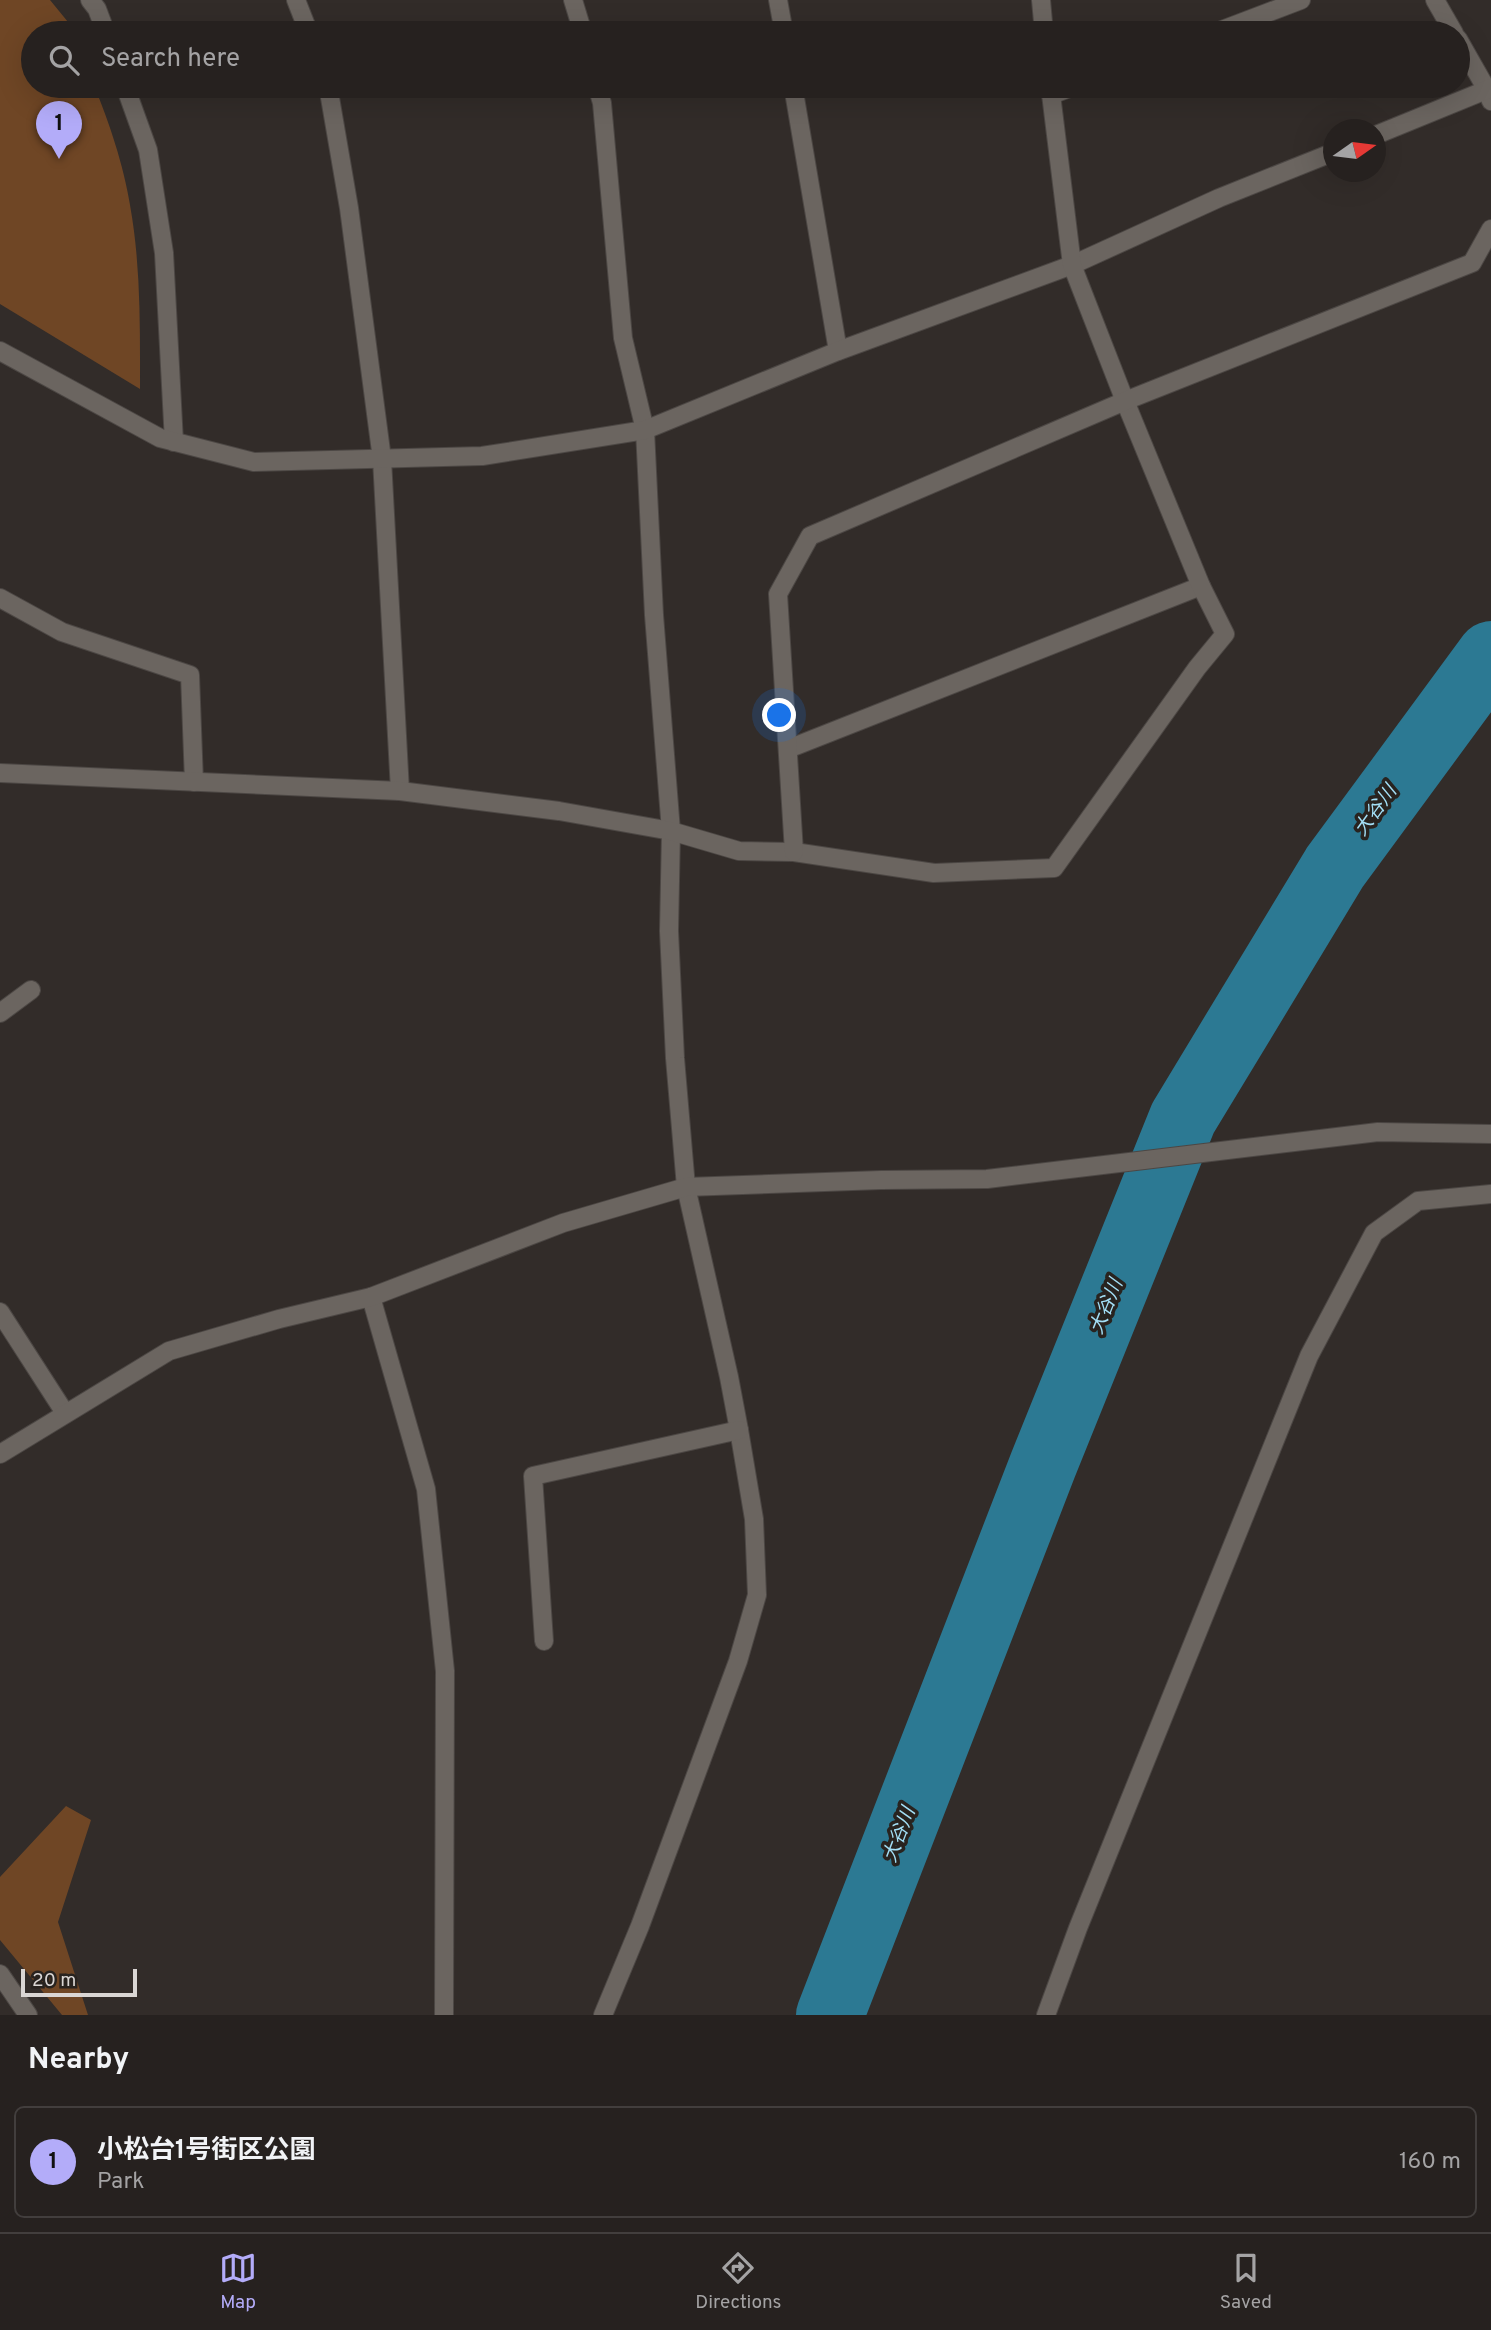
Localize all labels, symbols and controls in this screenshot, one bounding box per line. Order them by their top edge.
search box [21,21,1470,98]
icon: search [45,41,83,79]
text: Search here [101,43,240,76]
pin: 1 [36,101,82,159]
north arrow [1323,119,1386,182]
your location [762,698,796,732]
water label: 大谷川 [1350,779,1404,841]
water label: 大谷川 [1085,1274,1130,1338]
water label: 大谷川 [879,1802,922,1866]
scale bar [21,1966,136,1998]
text: 20 m [32,1969,76,1993]
text: Nearby [28,2042,129,2079]
text: 小松台1号街区公園 [97,2135,315,2168]
text: 1 [48,2148,58,2177]
text: 160 m [1399,2148,1461,2177]
text: Park [97,2168,144,2197]
tab: Map [219,2249,257,2315]
tab: Directions [695,2249,782,2315]
tab: Saved [1220,2249,1272,2315]

